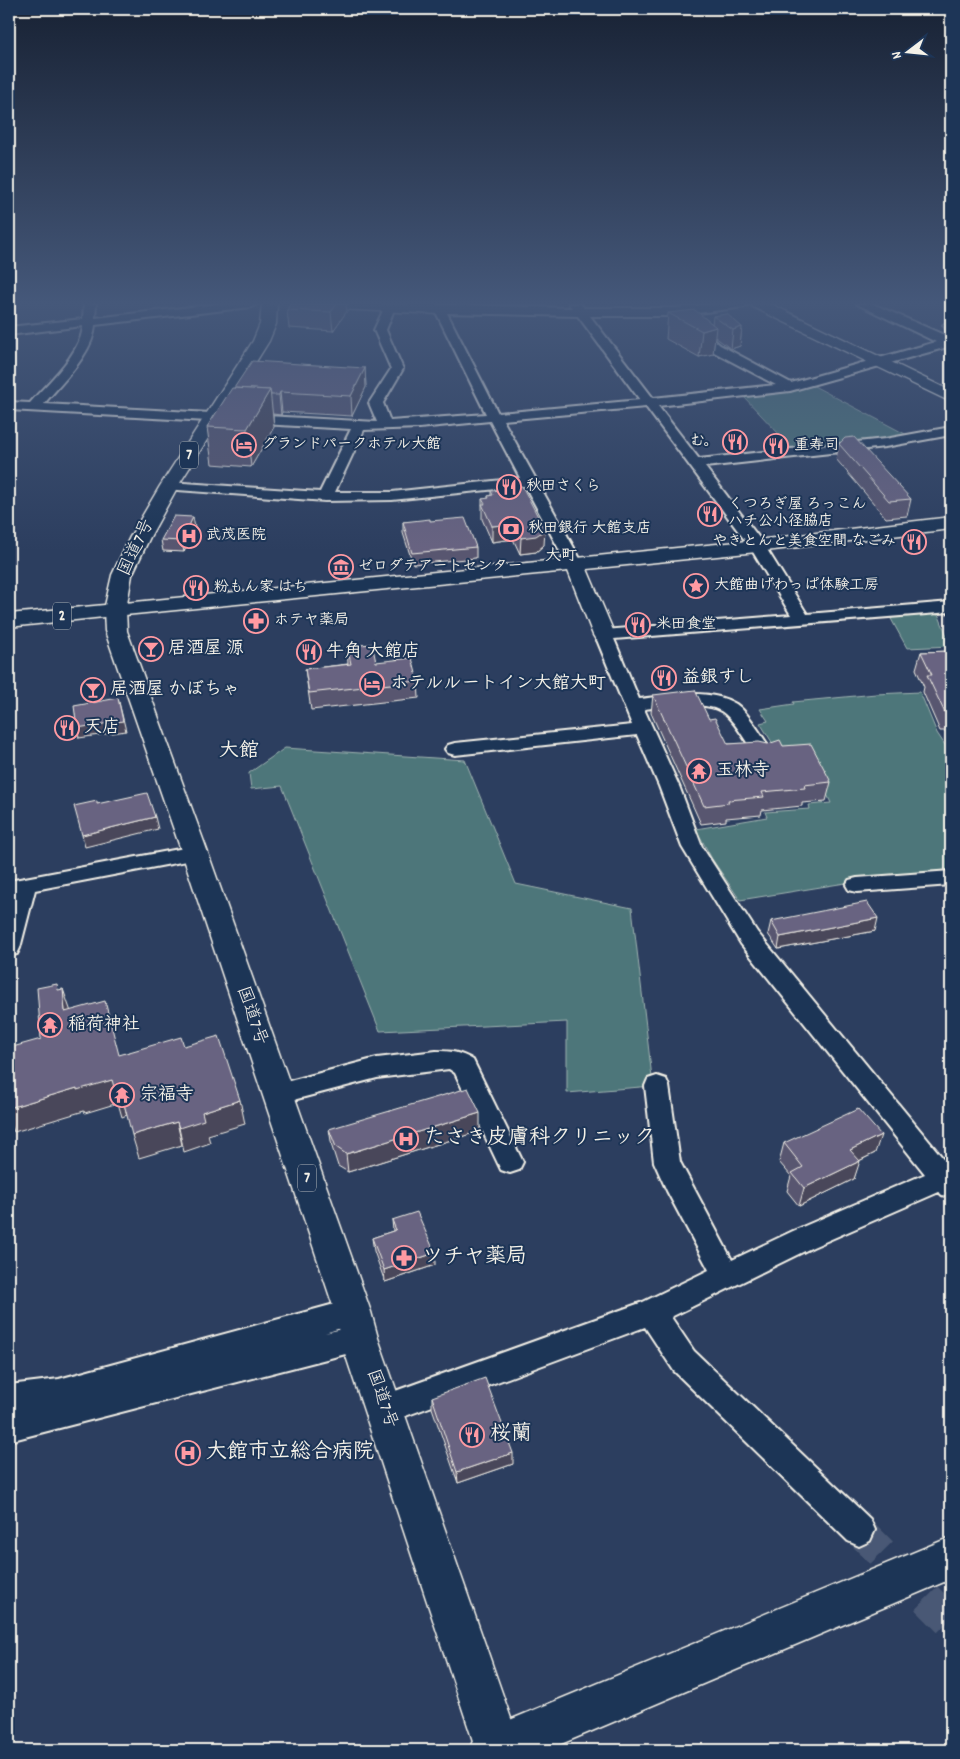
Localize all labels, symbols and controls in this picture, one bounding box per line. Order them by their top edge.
north arrow [882,28,932,78]
text: N [887,49,908,61]
restaurant icon: む。 [722,429,748,455]
place label: む。 [690,431,718,453]
hotel icon: グランドパークホテル大館 [231,432,257,458]
restaurant icon: 重寿司 [763,433,789,459]
place label: グランドパークホテル大館 [262,434,441,456]
place label: 重寿司 [794,435,839,457]
road number: 7 [180,442,198,468]
restaurant icon: 秋田さくら [496,474,522,500]
place label: 秋田さくら [526,476,601,498]
place label: くつろぎ屋 ろっこん ハチ公小径脇店 [728,494,866,533]
restaurant icon: くつろぎ屋 ろっこん ハチ公小径脇店 [697,501,723,527]
street label: 国道7号 [113,515,161,581]
bank icon: 秋田銀行 大館支店 [498,516,524,542]
place label: 秋田銀行 大館支店 [528,518,651,540]
hospital icon: 武茂医院 [176,523,202,549]
place label: 武茂医院 [206,525,266,547]
restaurant icon: やきとんと美食空間 なごみ [901,529,927,555]
place label: やきとんと美食空間 なごみ [713,531,896,553]
district label: 大町 [545,545,577,568]
museum icon: ゼロダテアートセンター [328,554,354,580]
place label: ゼロダテアートセンター [358,556,522,578]
place icon: 大館曲げわっぱ体験工房 [683,573,709,599]
restaurant icon: 粉もん家 はち [183,575,209,601]
place label: 大館曲げわっぱ体験工房 [714,575,879,597]
place label: 粉もん家 はち [214,577,307,599]
road number: 2 [53,602,71,630]
pharmacy icon: ホテヤ薬局 [243,608,269,634]
place label: ホテヤ薬局 [274,610,349,632]
restaurant icon: 米田食堂 [625,612,651,638]
place label: 米田食堂 [656,614,716,636]
bar icon: 居酒屋 源 [138,636,164,662]
place label: 居酒屋 源 [168,637,244,662]
restaurant icon: 牛角 大館店 [296,639,322,665]
place label: 牛角 大館店 [326,640,420,665]
restaurant icon: 益銀すし [651,665,677,691]
place label: 益銀すし [682,666,754,691]
hotel icon: ホテルルートイン大館大町 [359,671,385,697]
place label: ホテルルートイン大館大町 [390,672,606,697]
bar icon: 居酒屋 かぼちゃ [80,677,106,703]
place label: 居酒屋 かぼちゃ [110,678,240,703]
restaurant icon: 天店 [54,715,80,741]
place label: 天店 [84,716,120,741]
district label: 大館 [219,738,259,766]
temple icon: 玉林寺 [686,758,712,784]
place label: 玉林寺 [716,759,770,784]
street label: 国道7号 [229,983,273,1049]
temple icon: 稲荷神社 [37,1012,63,1038]
place label: 稲荷神社 [68,1013,140,1038]
temple icon: 宗福寺 [109,1082,135,1108]
place label: 宗福寺 [140,1083,194,1108]
place label: たさき皮膚科クリニック [424,1124,655,1154]
hospital icon: たさき皮膚科クリニック [393,1126,419,1152]
road number: 7 [298,1164,316,1192]
place label: ツチヤ薬局 [422,1243,527,1273]
pharmacy icon: ツチヤ薬局 [391,1245,417,1271]
street label: 国道7号 [359,1366,403,1432]
place label: 桜蘭 [490,1420,532,1450]
restaurant icon: 桜蘭 [459,1422,485,1448]
place label: 大館市立総合病院 [206,1438,374,1468]
hospital icon: 大館市立総合病院 [175,1440,201,1466]

